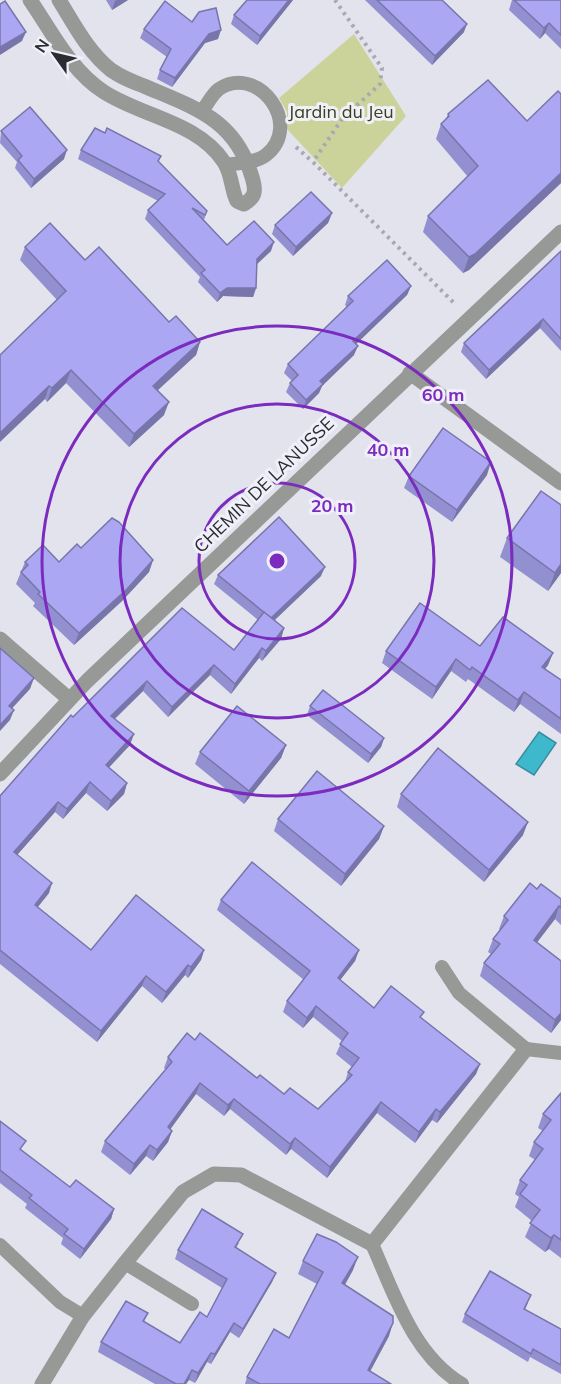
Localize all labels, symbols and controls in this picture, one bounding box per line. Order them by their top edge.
north arrow [24,24,84,84]
text: N [30,35,53,56]
park label: Jardin du Jeu [288,100,394,123]
text: 60 m [422,383,464,406]
street label: CHEMIN DE LANUSSE [189,412,339,557]
text: 40 m [367,438,409,461]
text: 20 m [311,494,353,517]
centre of rings [267,551,287,571]

